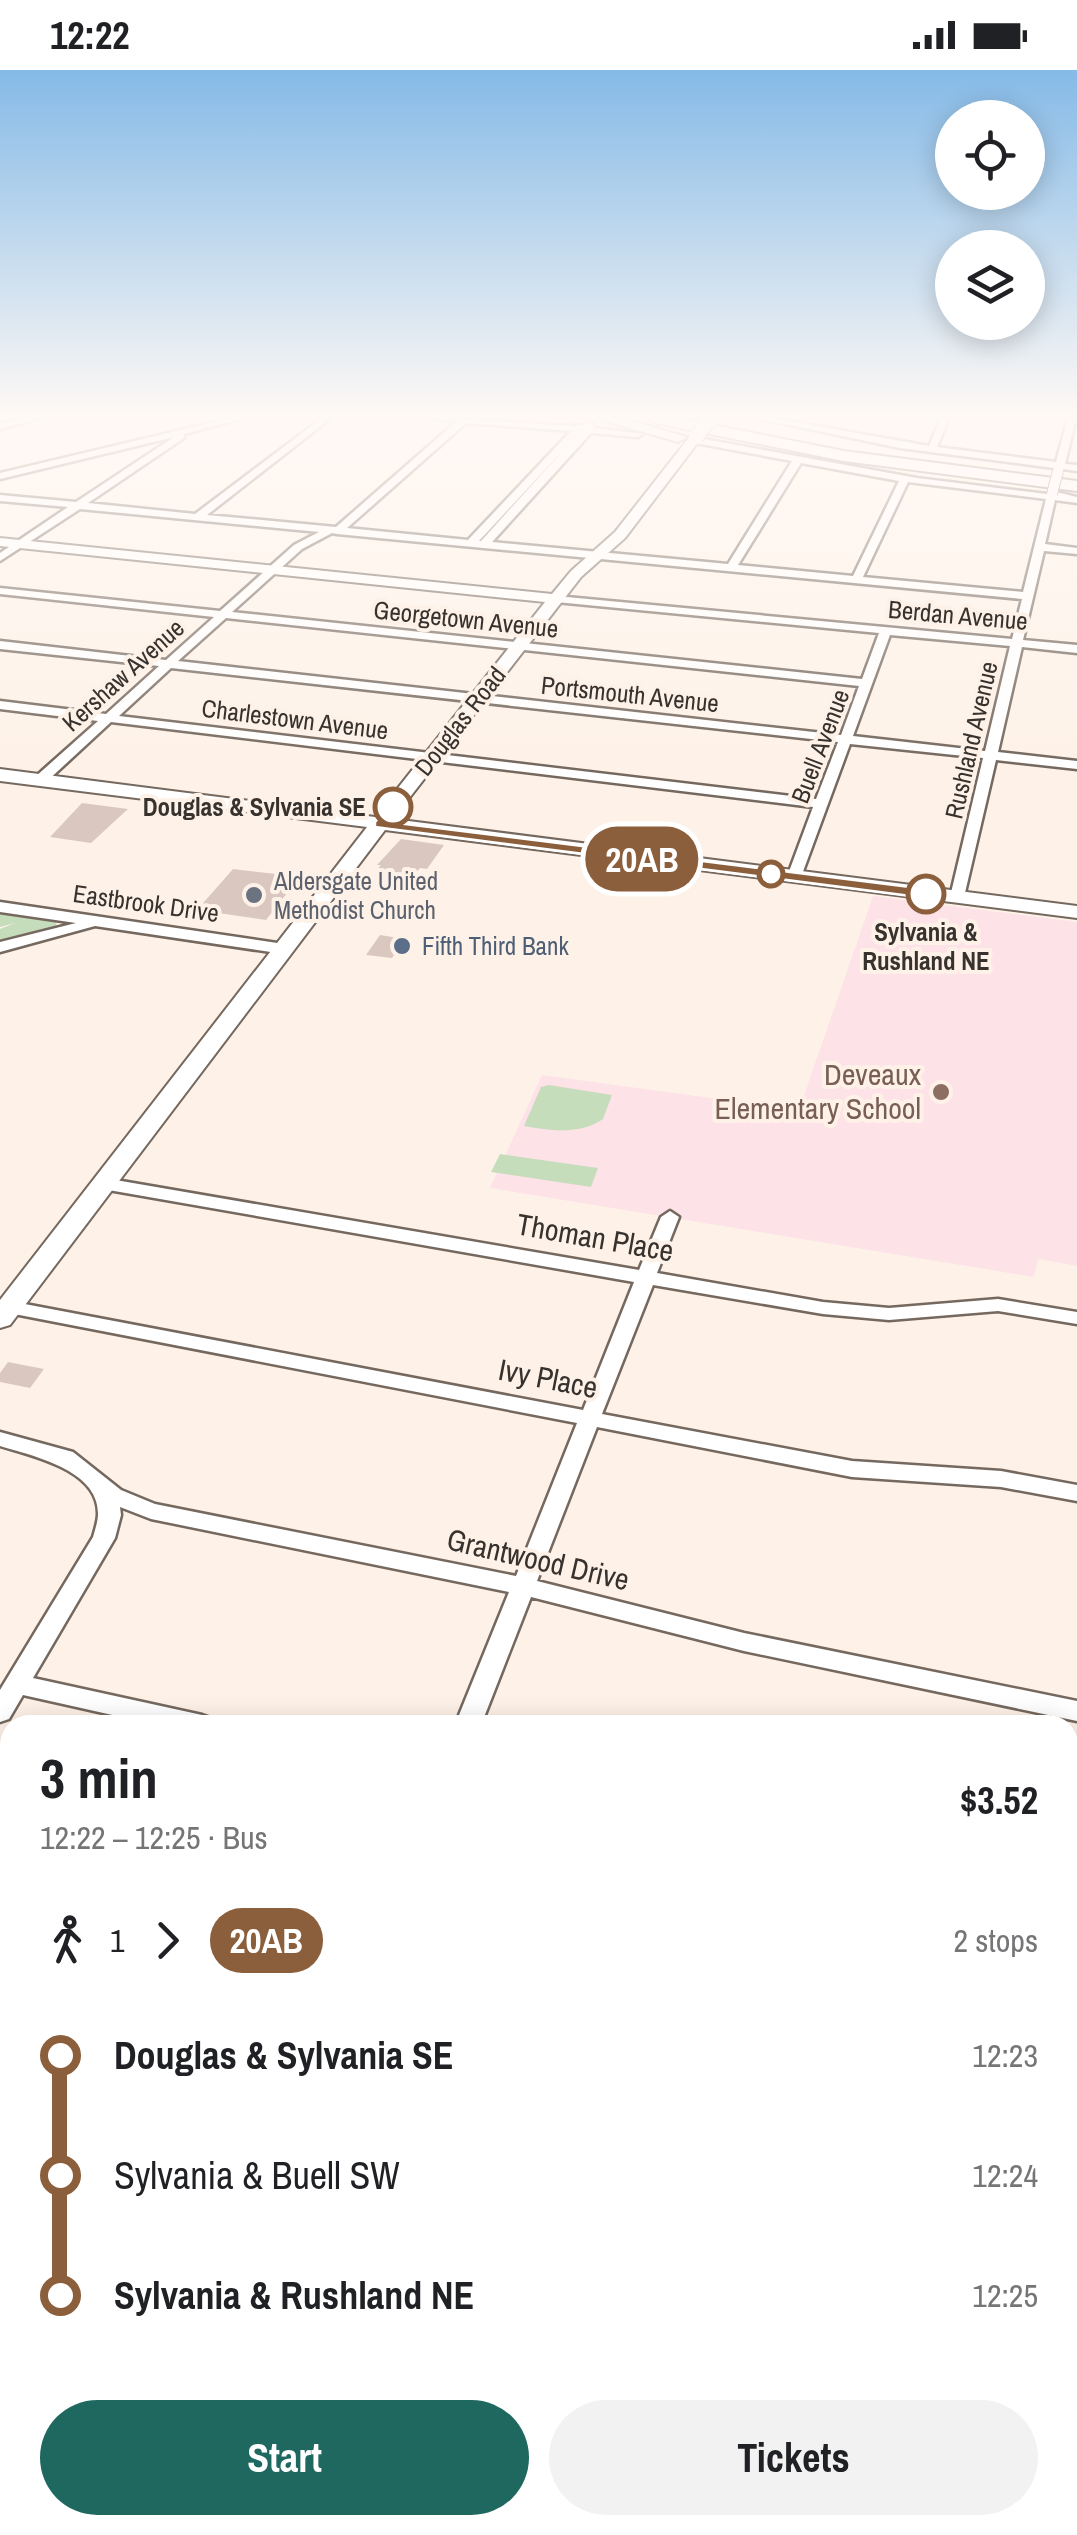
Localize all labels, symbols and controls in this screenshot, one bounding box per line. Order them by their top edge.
text: 12:22 [50,10,130,61]
map controls [935,100,1045,340]
button: locate [935,100,1045,210]
button: layers [935,230,1045,340]
street label: Georgetown Avenue [372,592,560,646]
street label: Berdan Avenue [887,592,1029,638]
street label: Kershaw Avenue [55,611,191,739]
street label: Rushland Avenue [936,658,1006,822]
street label: Douglas Road [407,659,513,783]
street label: Portsmouth Avenue [539,668,721,720]
street label: Buell Avenue [783,684,857,808]
street label: Charlestown Avenue [200,691,390,747]
marker: Douglas & Sylvania SE [374,788,412,826]
place label: Douglas & Sylvania SE [143,790,366,824]
line badge: 20AB [572,826,712,892]
text: 20AB [605,836,679,883]
unlabelled marker [758,861,784,887]
place label: Aldersgate United Methodist Church [273,864,438,927]
marker: Sylvania & Rushland NE [907,875,945,913]
street label: Eastbrook Drive [71,876,221,930]
marker: Aldersgate United Methodist Church [243,884,265,906]
place label: Sylvania & Rushland NE [862,915,990,978]
place label: Fifth Third Bank [422,929,569,963]
marker: Fifth Third Bank [391,935,413,957]
place label: Deveaux Elementary School [715,1054,922,1128]
marker: Deveaux Elementary School [930,1081,952,1103]
street label: Thoman Place [514,1204,677,1270]
street label: Ivy Place [495,1349,601,1407]
street label: Grantwood Drive [443,1519,633,1599]
text: 3 min [40,1741,158,1815]
text: $3.52 [960,1775,1038,1826]
text: 12:22 – 12:25 · Bus [40,1816,268,1859]
icon: walk [40,1913,95,1968]
icon: forward [140,1913,195,1968]
text: 20AB [230,1917,303,1964]
text: 1 [110,1919,125,1962]
text: 2 stops [953,1919,1038,1962]
text: Douglas & Sylvania SE [114,2030,453,2081]
text: 12:23 [972,2034,1038,2077]
text: Sylvania & Buell SW [114,2150,400,2201]
text: 12:24 [972,2154,1038,2197]
text: Sylvania & Rushland NE [114,2270,474,2321]
text: 12:25 [972,2274,1038,2317]
button: Start [40,2400,529,2515]
button: Tickets [549,2400,1038,2515]

